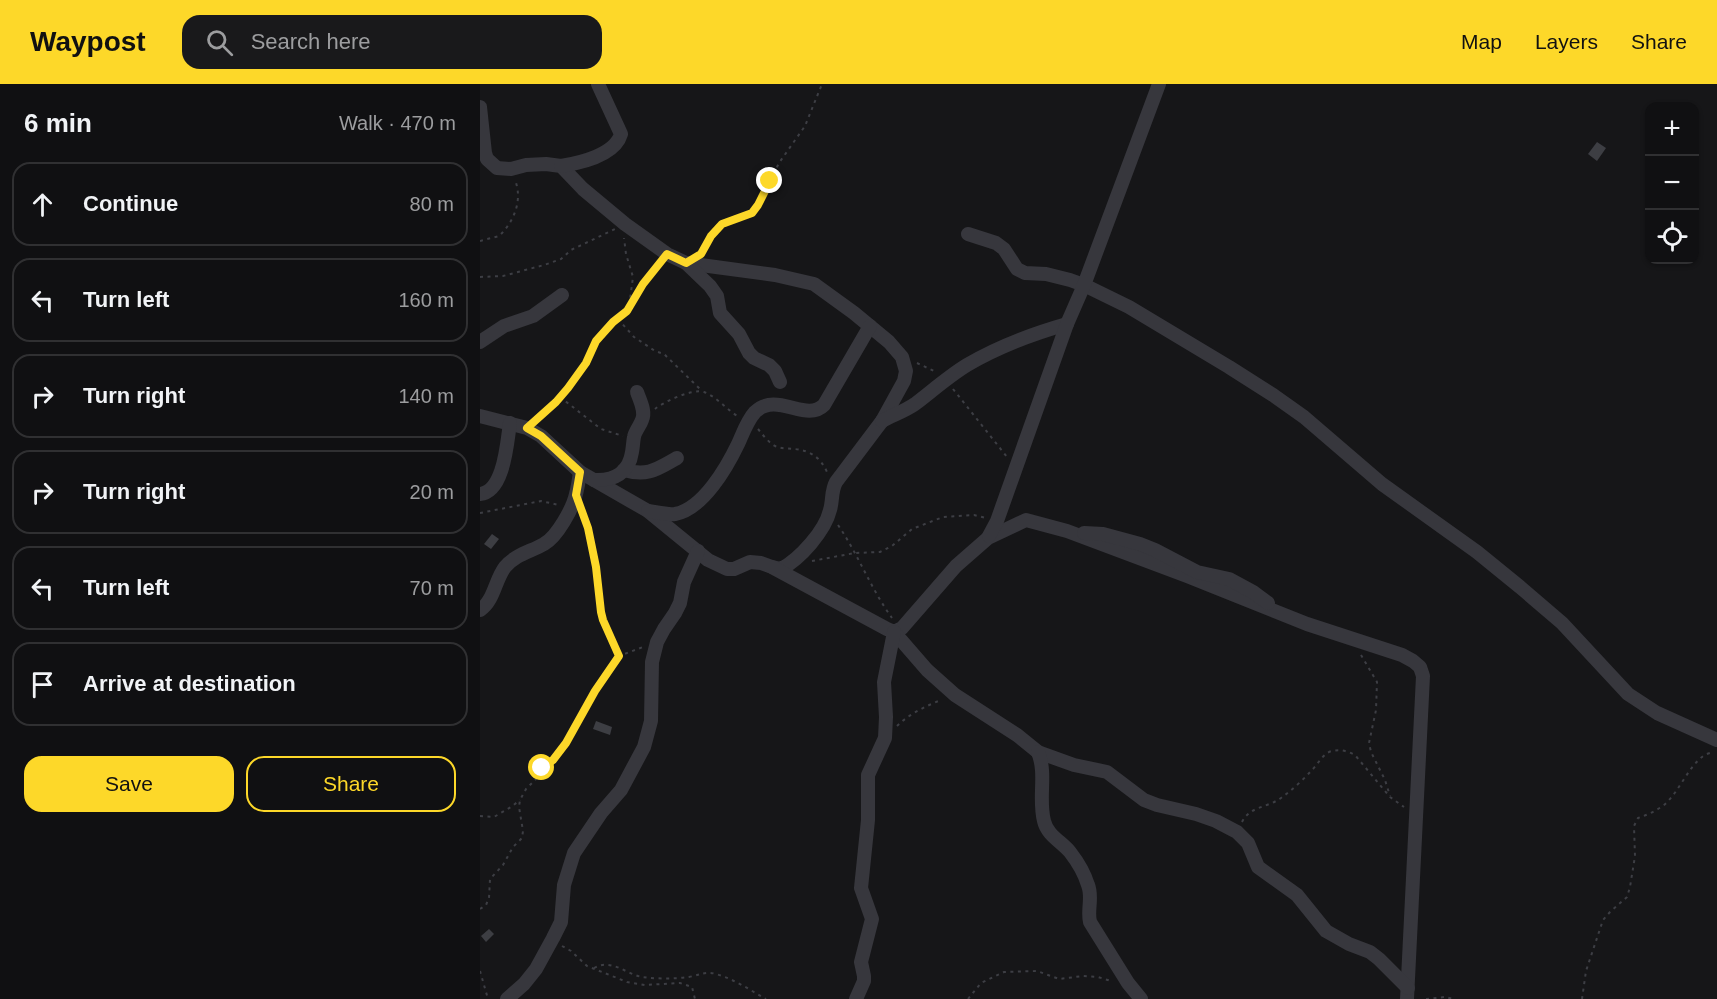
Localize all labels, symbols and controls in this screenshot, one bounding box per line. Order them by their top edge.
search box [182,15,602,69]
text: Waypost [30,26,146,57]
icon: search [203,26,236,59]
text: Search here [251,29,371,54]
text: Map [1461,30,1502,53]
text: Layers [1535,30,1598,53]
text: Share [1631,30,1687,53]
map controls [1645,102,1699,264]
button: + [1645,102,1699,156]
text: 6 min [24,108,92,138]
text: Walk · 470 m [339,112,456,134]
button: − [1645,156,1699,210]
route end [756,167,782,193]
icon: ahead [26,188,59,221]
text: Continue [83,191,178,216]
text: 80 m [410,193,454,215]
button: locate [1645,210,1699,264]
icon: left [26,284,59,317]
text: Turn left [83,287,169,312]
text: 160 m [398,289,454,311]
icon: right [26,380,59,413]
text: Turn right [83,383,185,408]
text: 140 m [398,385,454,407]
icon: right [26,476,59,509]
text: Turn right [83,479,185,504]
text: 20 m [410,481,454,503]
icon: left [26,572,59,605]
text: Turn left [83,575,169,600]
text: 70 m [410,577,454,599]
icon: arrive [26,668,59,701]
text: Arrive at destination [83,671,296,696]
route start [528,754,554,780]
button: Save [24,756,234,812]
button: Share [246,756,456,812]

